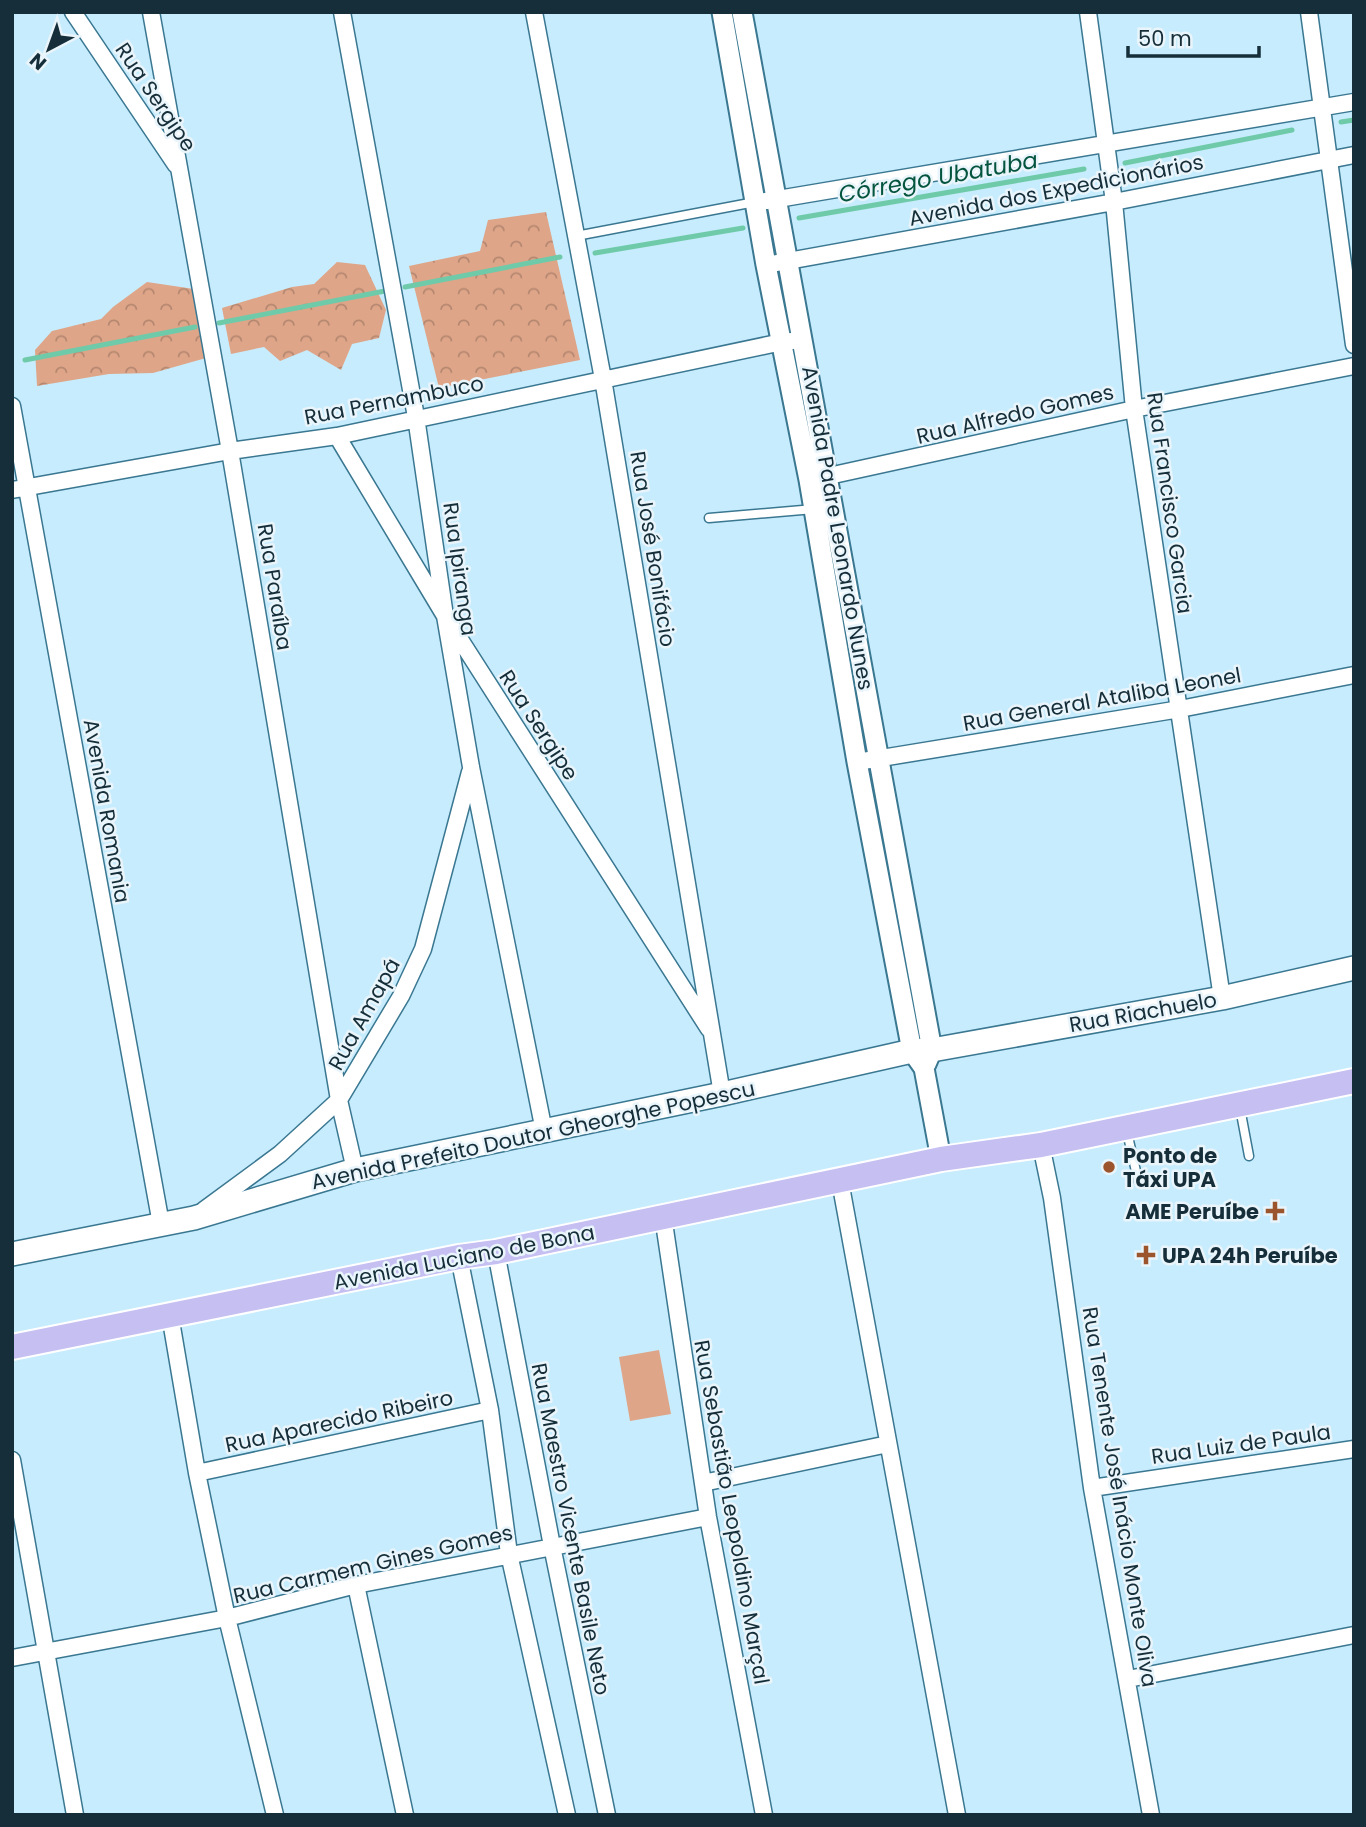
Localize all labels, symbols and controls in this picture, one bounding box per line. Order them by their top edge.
north arrow [14,14,84,84]
scale bar [1128,14,1259,58]
text: 50 m [1138,24,1192,53]
street label: Rua Sergipe [109,37,203,157]
text: N [24,47,52,76]
water label: Córrego Ubatuba [836,144,1040,210]
street label: Avenida dos Expedicionários [906,147,1206,233]
street label: Avenida Padre Leonardo Nunes [795,364,881,692]
street label: Rua Pernambuco [302,368,486,432]
street label: Rua Alfredo Gomes [913,377,1117,451]
street label: Rua Francisco Garcia [1140,390,1200,616]
street label: Rua José Bonifácio [623,449,683,649]
street label: Rua Ipiranga [436,500,484,638]
street label: Rua Paraíba [251,522,299,652]
street label: Rua General Ataliba Leonel [961,660,1243,738]
street label: Rua Sergipe [493,664,585,786]
street label: Avenida Romania [77,717,137,905]
street label: Rua Amapá [321,953,407,1075]
street label: Rua Riachuelo [1067,985,1219,1039]
street label: Avenida Prefeito Doutor Gheorghe Popescu [308,1074,758,1196]
place label: Ponto de Táxi UPA [1123,1141,1217,1194]
marker: Ponto de Táxi UPA [1101,1159,1117,1175]
place label: AME Peruíbe [1125,1197,1259,1226]
marker: AME Peruíbe [1265,1201,1285,1221]
street label: Avenida Luciano de Bona [331,1217,597,1297]
place label: UPA 24h Peruíbe [1162,1241,1338,1270]
marker: UPA 24h Peruíbe [1136,1245,1156,1265]
street label: Rua Tenente José Inácio Monte Oliva [1076,1305,1164,1689]
street label: Rua Sebastião Leopoldino Marçal [687,1338,777,1686]
street label: Rua Maestro Vicente Basile Neto [525,1361,617,1697]
street label: Rua Aparecido Ribeiro [222,1383,456,1459]
street label: Rua Luiz de Paula [1149,1417,1333,1471]
street label: Rua Carmem Gines Gomes [230,1518,516,1610]

